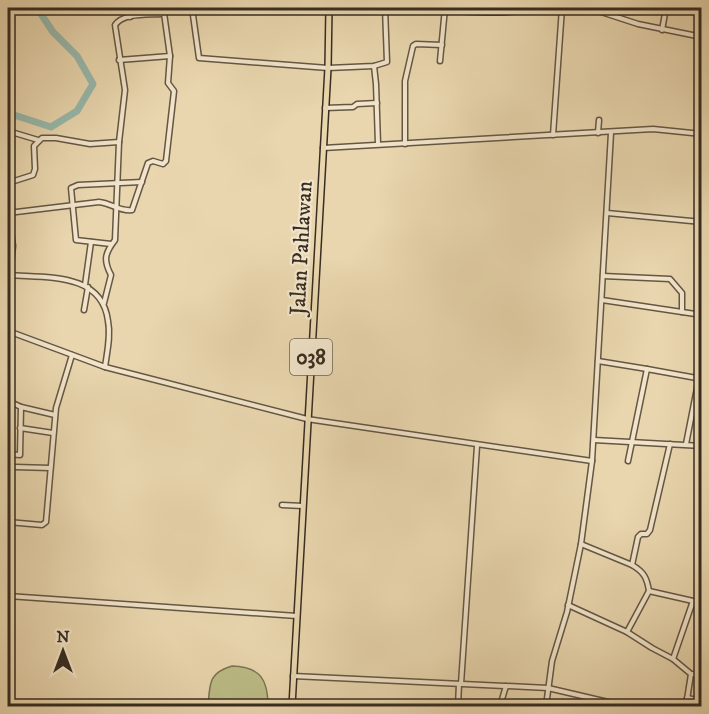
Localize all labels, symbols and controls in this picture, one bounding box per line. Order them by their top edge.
street label: Jalan Pahlawan [284,180,319,318]
road number: 038 [290,339,332,375]
north arrow [33,621,93,681]
text: N [56,627,70,647]

